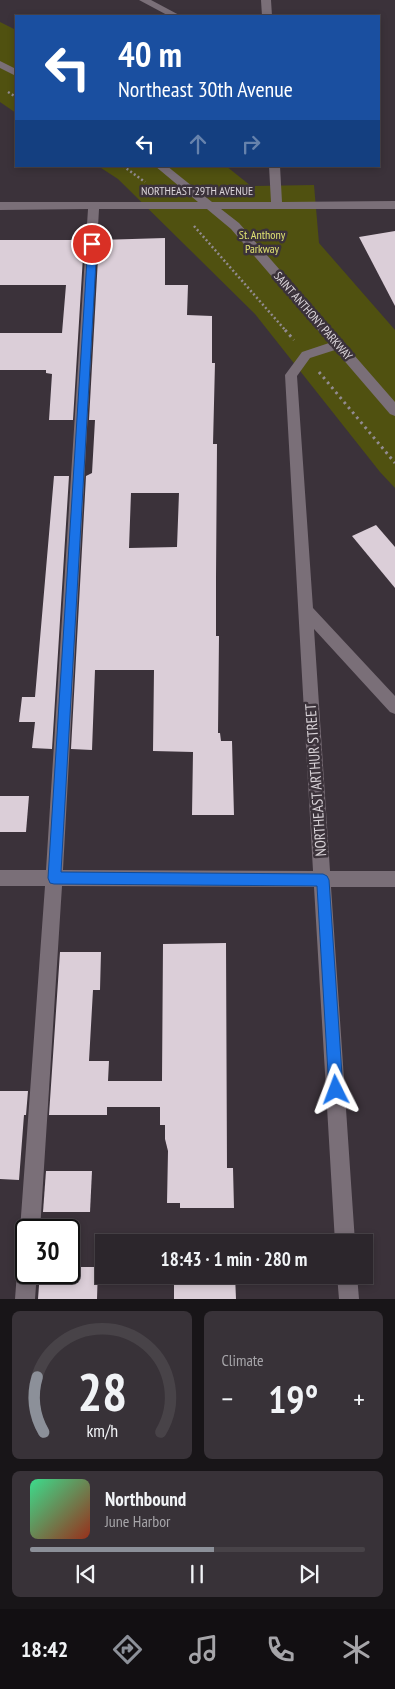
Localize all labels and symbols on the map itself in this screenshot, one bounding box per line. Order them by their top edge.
street label: NORTHEAST 29TH AVENUE [141,183,253,198]
pin [71,223,113,265]
park label: St. Anthony Parkway [239,227,286,256]
street label: SAINT ANTHONY PARKWAY [271,268,356,363]
street label: NORTHEAST ARTHUR STREET [301,703,330,857]
position arrow [309,1063,361,1115]
speed limit sign: 30 [15,1219,80,1284]

